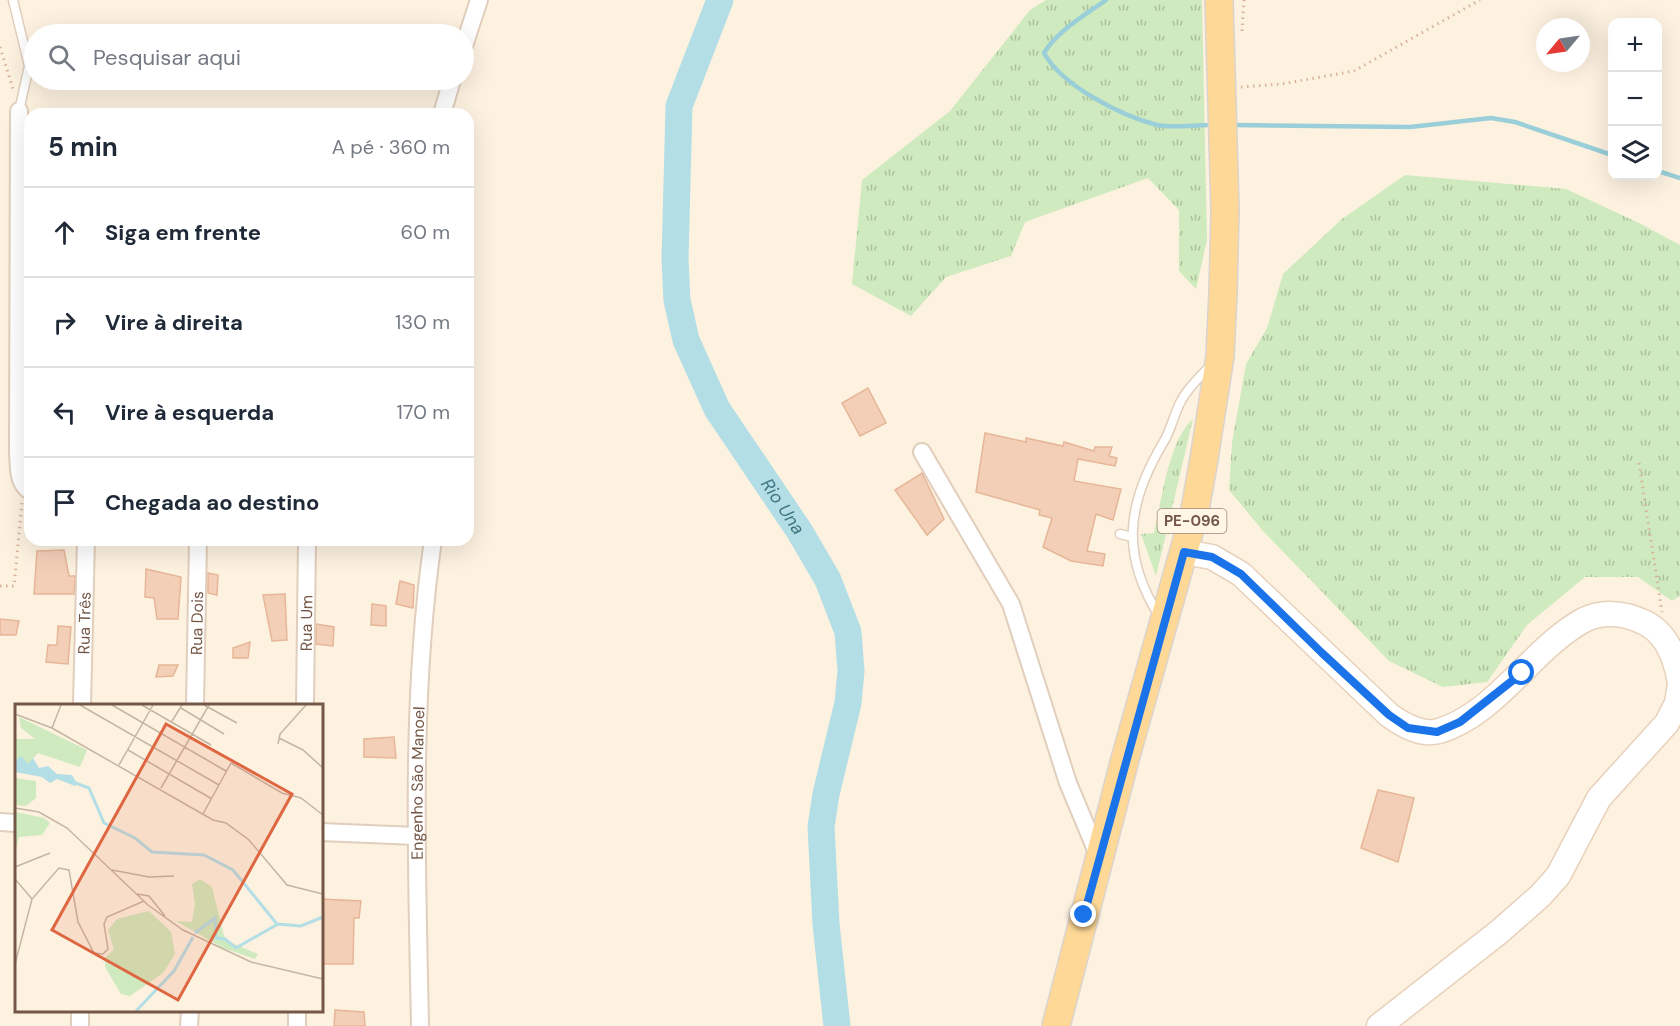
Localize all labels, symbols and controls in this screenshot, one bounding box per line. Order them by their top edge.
north arrow [1536,18,1590,72]
map controls [1608,18,1662,180]
button: + [1608,18,1662,72]
search box [24,24,474,90]
icon: search [45,41,78,74]
text: Pesquisar aqui [93,43,241,72]
button: − [1608,72,1662,126]
button: layers [1608,126,1662,180]
text: 5 min [48,130,118,164]
text: A pé · 360 m [332,134,450,160]
icon: ahead [48,216,81,249]
text: Siga em frente [105,218,261,247]
text: 60 m [401,219,450,245]
icon: right [48,306,81,339]
text: Vire à direita [105,308,243,337]
text: 130 m [395,309,450,335]
icon: left [48,396,81,429]
text: Vire à esquerda [105,398,274,427]
text: 170 m [397,399,450,425]
water label: Rio Una [755,474,810,539]
icon: arrive [48,486,81,519]
text: Chegada ao destino [105,488,319,517]
road number: PE-096 [1158,509,1226,533]
street label: Rua Dois [186,591,208,655]
street label: Rua Três [73,592,96,655]
street label: Rua Um [296,595,317,651]
route start [1508,659,1534,685]
inset map [15,704,322,1011]
street label: Engenho São Manoel [407,706,430,860]
route end [1070,901,1096,927]

